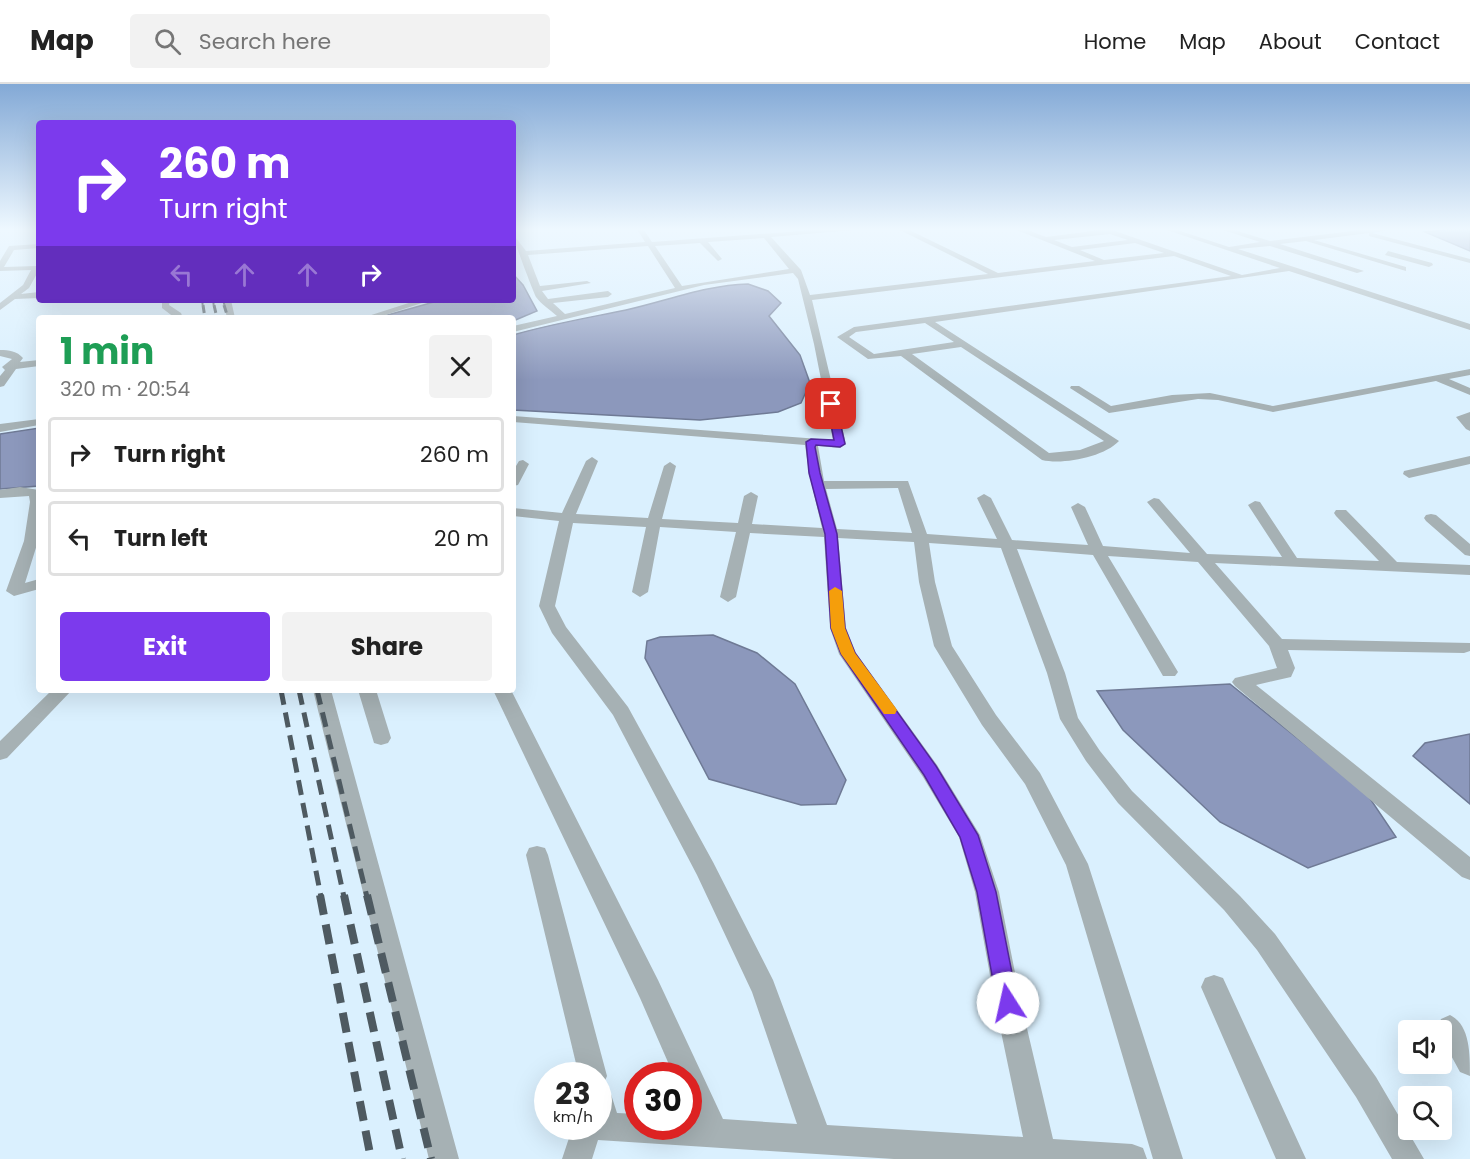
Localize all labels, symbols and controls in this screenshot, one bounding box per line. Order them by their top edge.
search box [130,14,550,68]
text: Map [30,21,94,60]
icon: search [151,25,184,58]
text: Search here [199,26,331,57]
text: Home [1084,27,1146,56]
text: Map [1179,27,1226,56]
text: About [1259,27,1322,56]
text: Contact [1355,27,1440,56]
text: 260 m [159,134,291,193]
icon: right [60,144,138,222]
text: Turn right [159,190,288,227]
icon: left [165,258,198,291]
icon: ahead [228,258,261,291]
icon: ahead [291,258,324,291]
icon: right [354,258,387,291]
text: 1 min [60,326,154,377]
button: close [429,335,492,398]
text: 320 m · 20:54 [60,375,190,403]
pin [805,378,856,429]
icon: arrive [814,387,847,420]
icon: right [63,438,96,471]
text: Turn right [114,439,225,470]
text: 260 m [420,439,489,470]
icon: left [63,522,96,555]
text: Turn left [114,523,208,554]
text: 20 m [434,523,489,554]
button: Exit [60,612,270,681]
button: Share [282,612,492,681]
position arrow [976,971,1040,1035]
map controls [1398,1020,1452,1140]
button: sound [1398,1020,1452,1074]
speed limit sign: 30 [624,1062,702,1140]
text: 23 [555,1072,591,1115]
button: search [1398,1086,1452,1140]
text: km/h [553,1106,593,1127]

